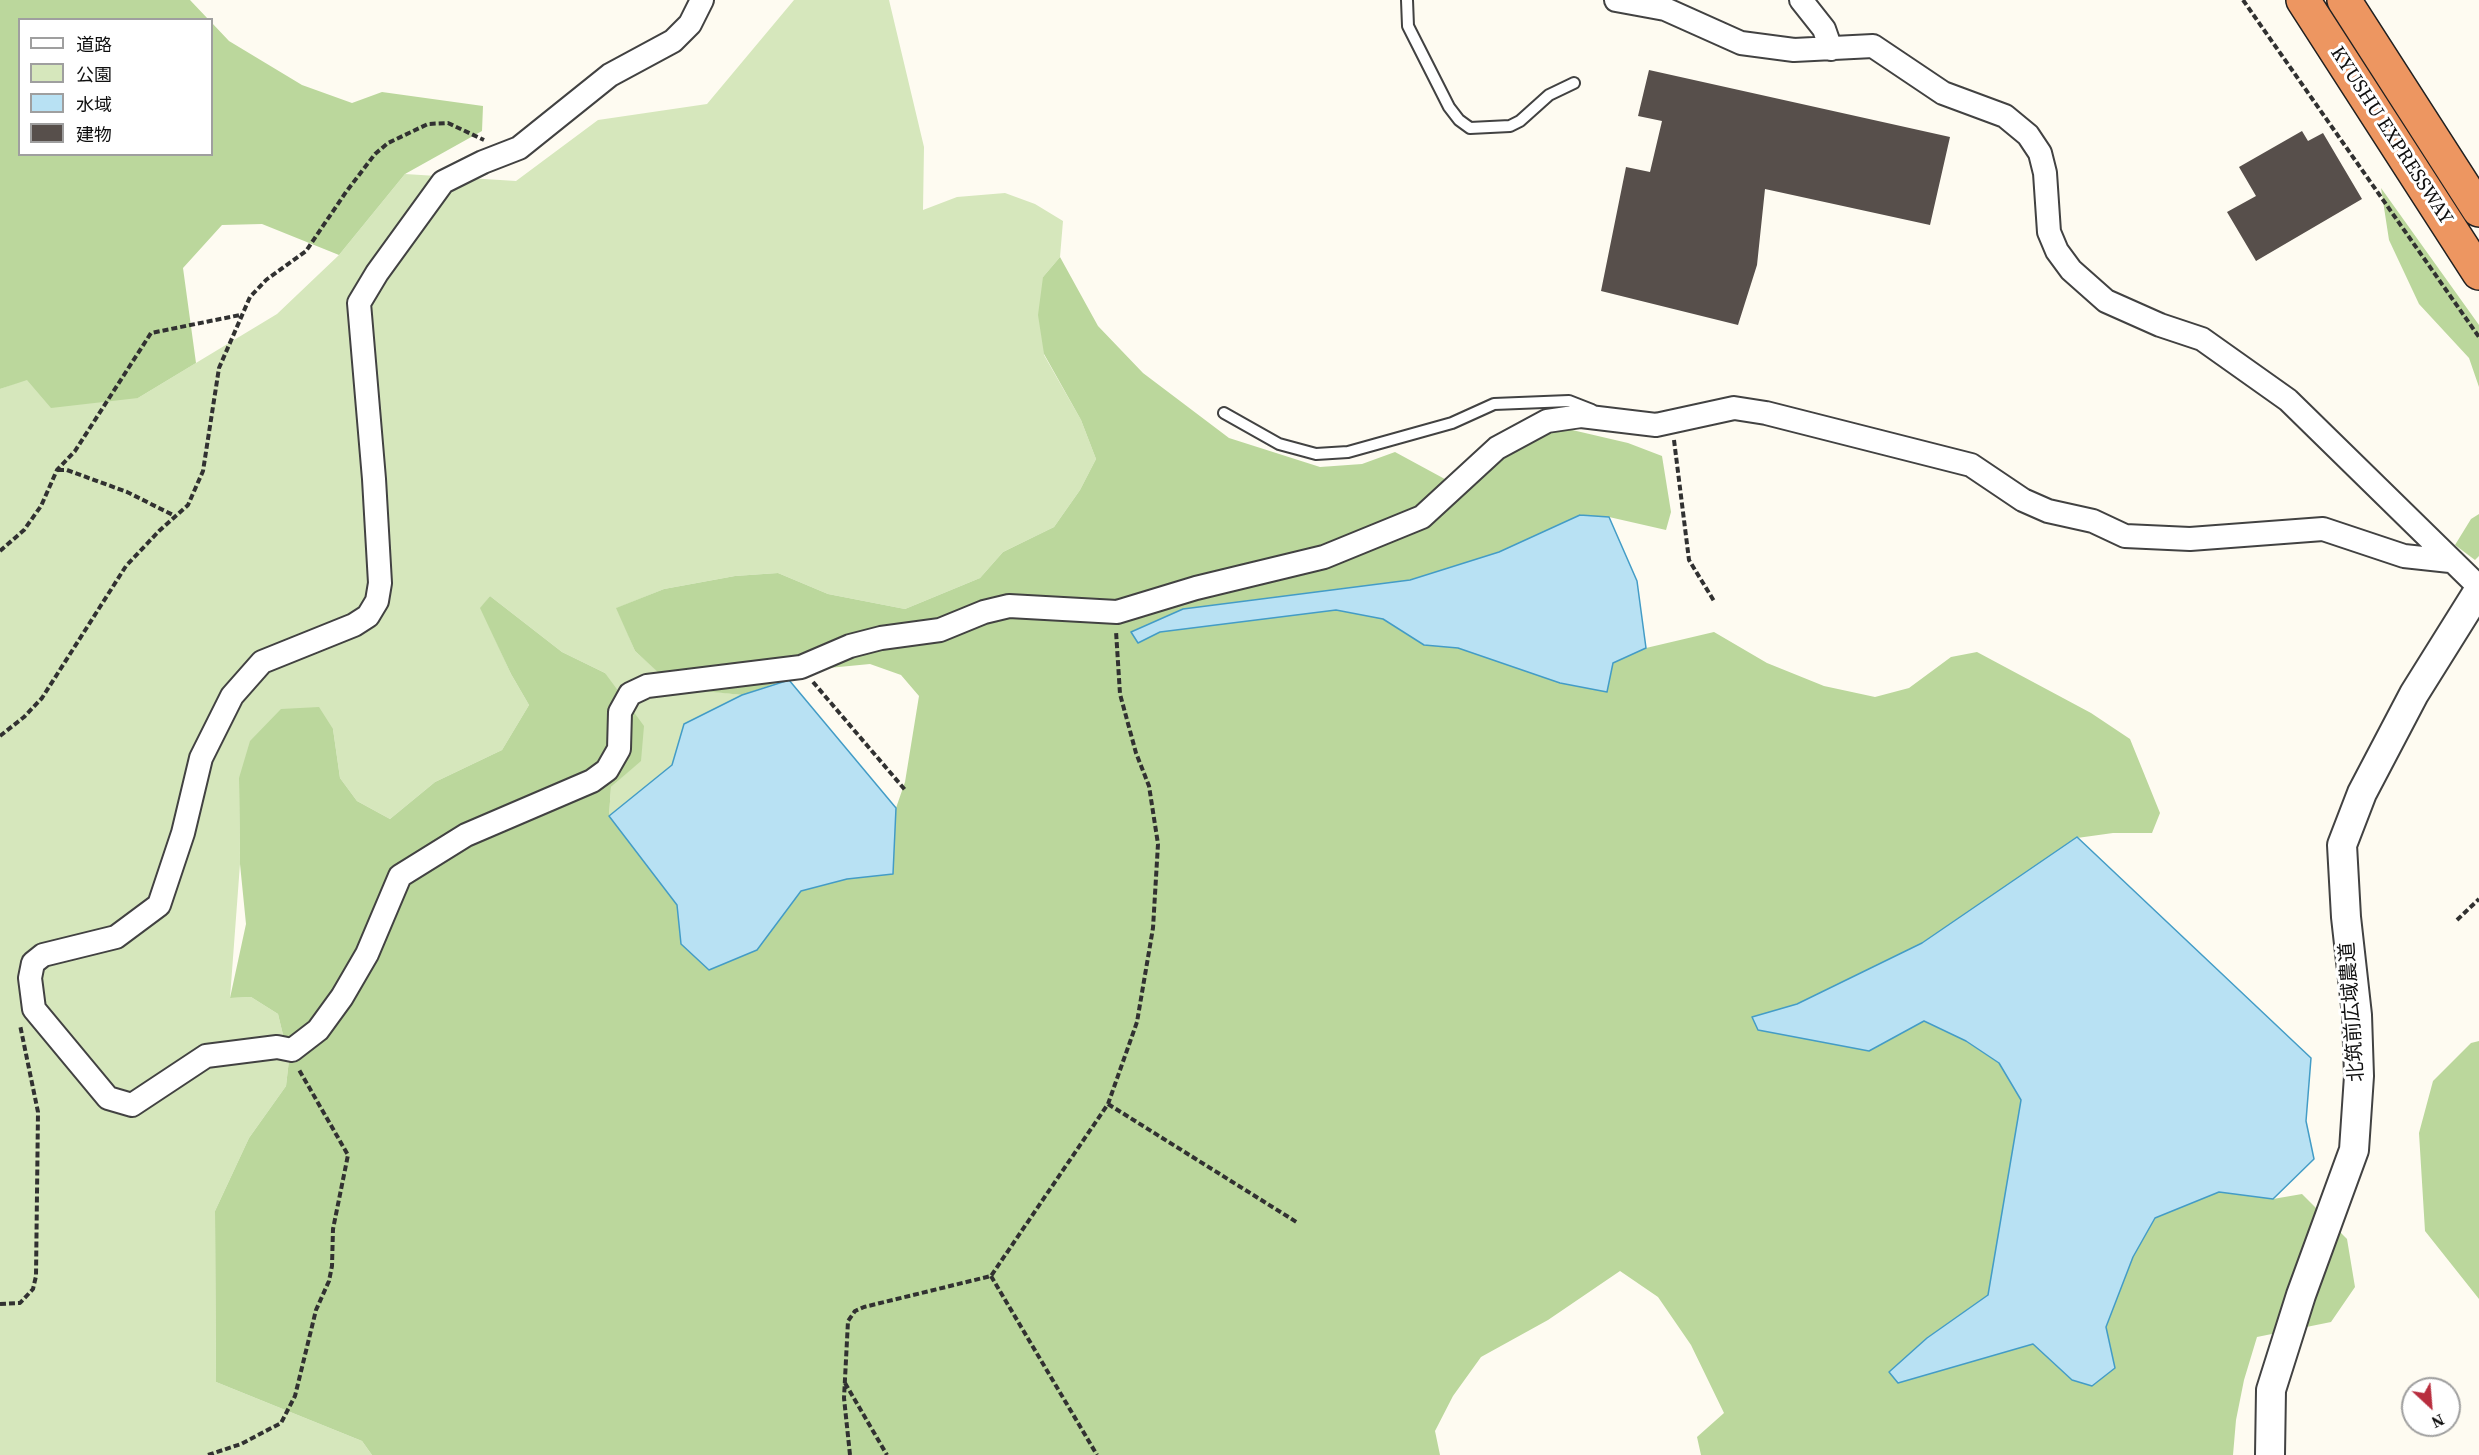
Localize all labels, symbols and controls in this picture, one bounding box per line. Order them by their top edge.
legend [18,18,213,156]
text: 道路 [76,32,112,57]
street label: KYUSHU EXPRESSWAY [2324,42,2458,230]
text: 公園 [76,62,112,87]
text: 水域 [76,92,112,117]
text: 建物 [76,122,112,147]
street label: 北筑前広域農道 [2336,941,2370,1083]
north arrow [2401,1377,2461,1437]
text: N [2428,1409,2448,1434]

